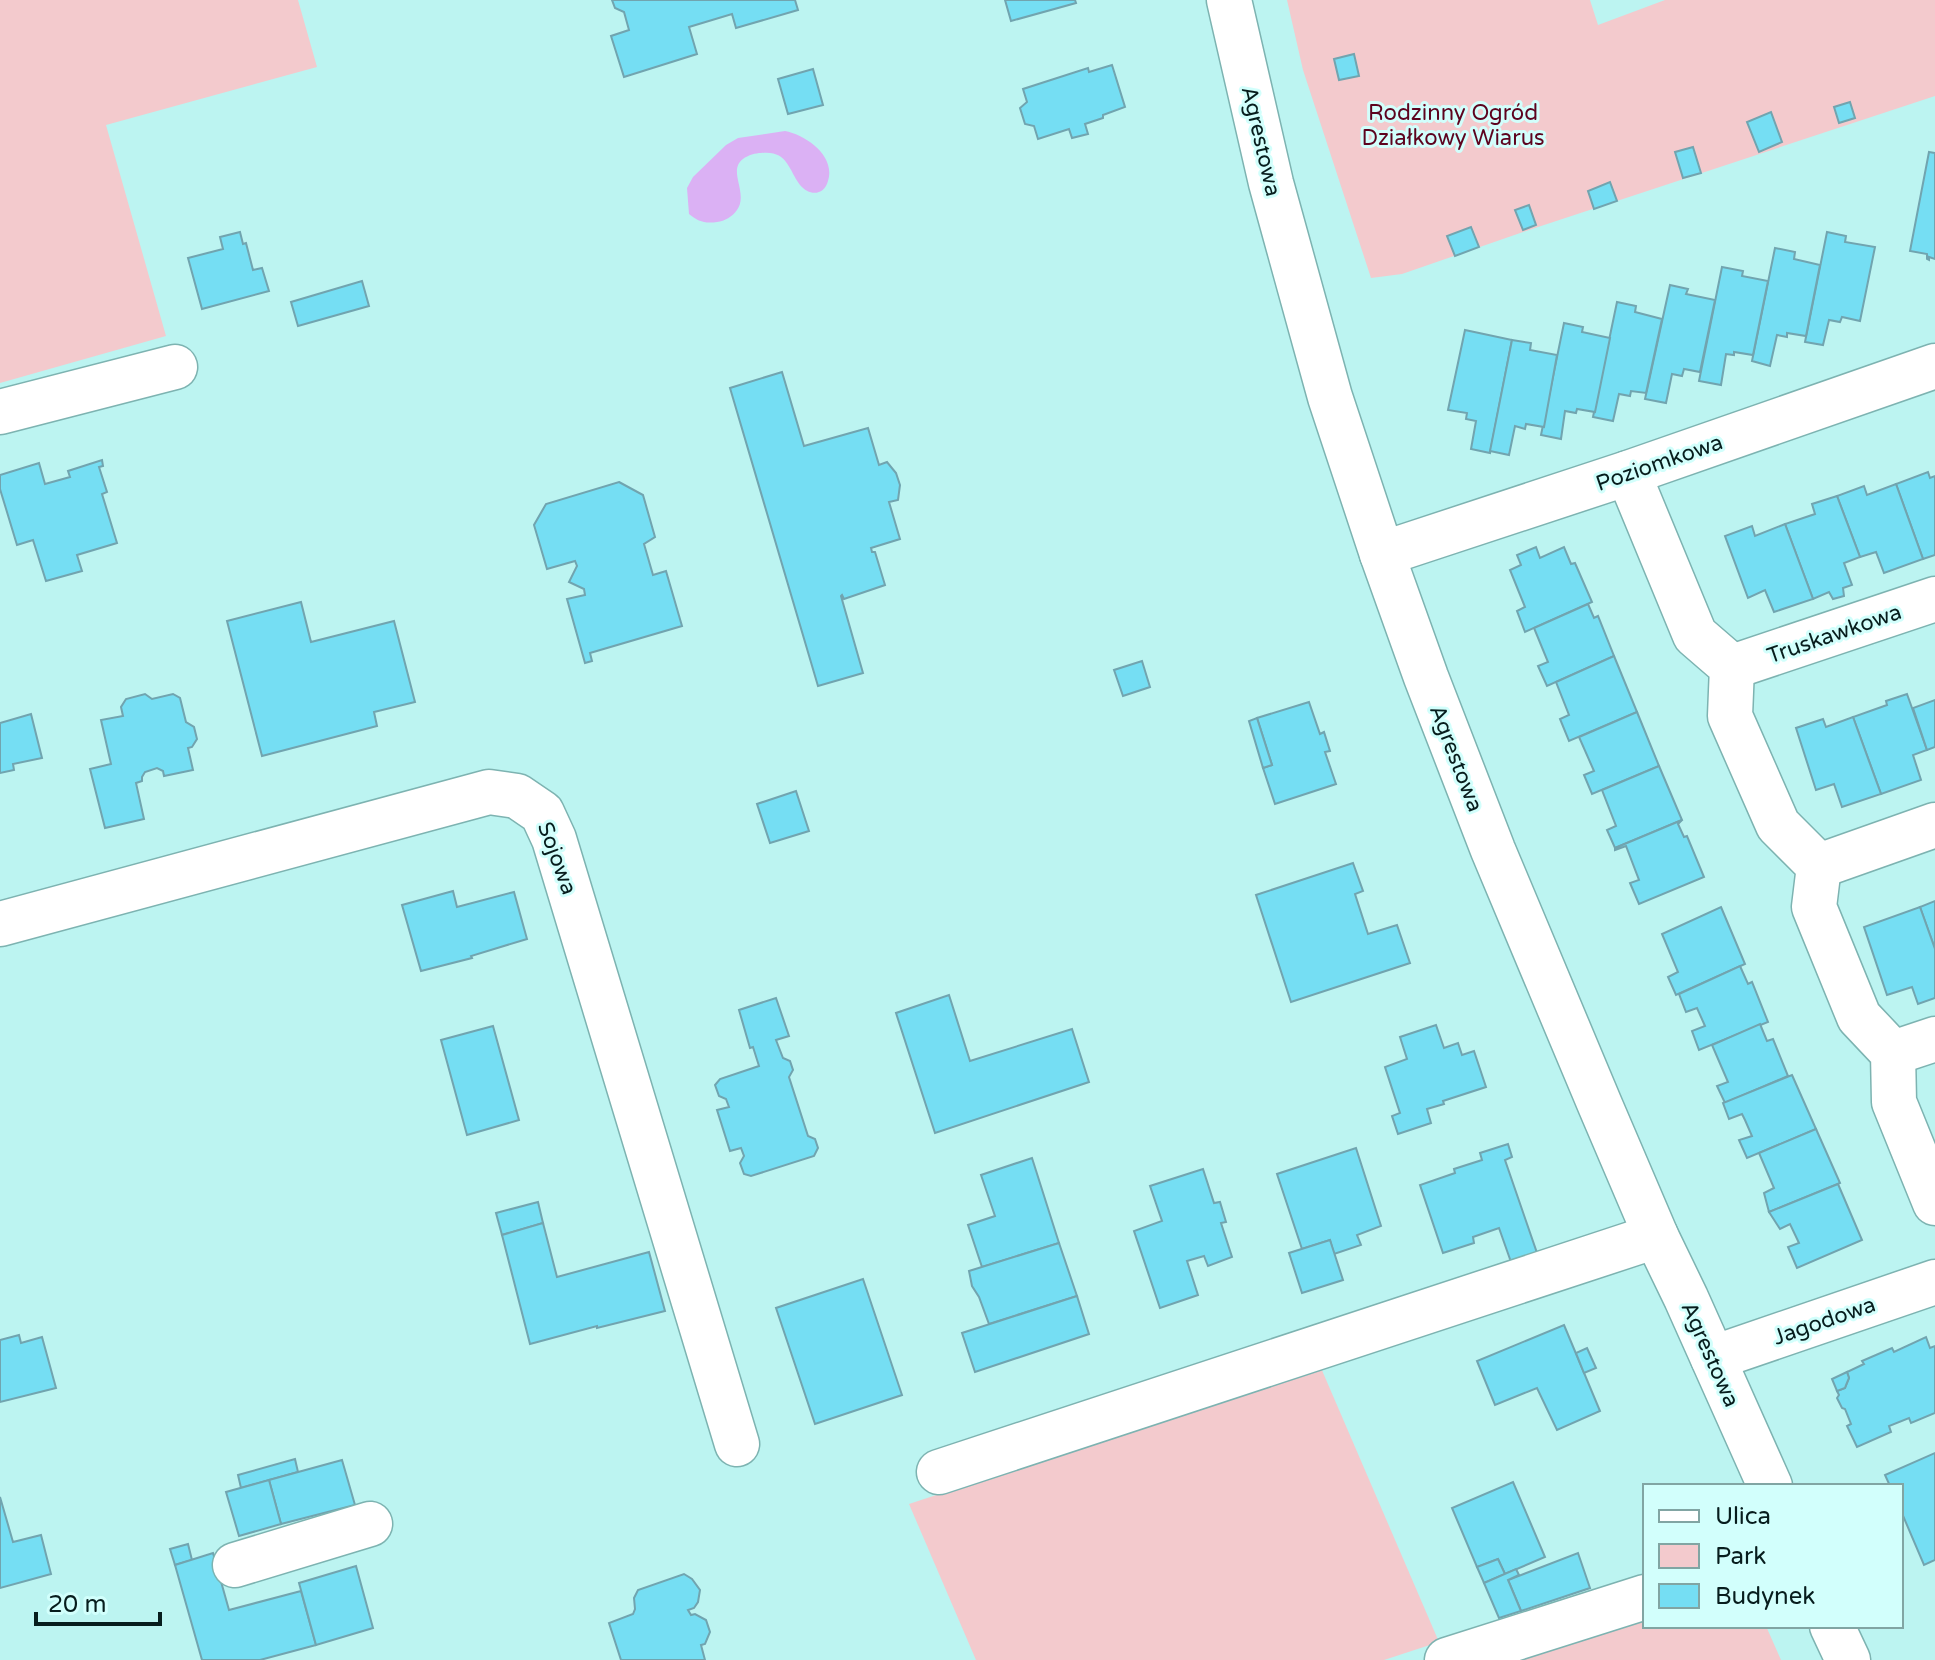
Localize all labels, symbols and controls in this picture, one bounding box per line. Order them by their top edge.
street label: Agrestowa [1236,84,1286,199]
park label: Rodzinny Ogród Działkowy Wiarus [1361,100,1545,151]
street label: Poziomkowa [1592,429,1726,497]
street label: Truskawkowa [1764,599,1905,669]
street label: Agrestowa [1424,701,1488,815]
street label: Sojowa [532,818,582,898]
street label: Jagodowa [1770,1291,1879,1351]
street label: Agrestowa [1675,1298,1745,1411]
legend [1643,1484,1903,1628]
text: Ulica [1715,1502,1771,1531]
text: Park [1715,1542,1766,1571]
scale bar [36,1576,160,1626]
text: Budynek [1715,1582,1815,1611]
text: 20 m [48,1590,106,1619]

